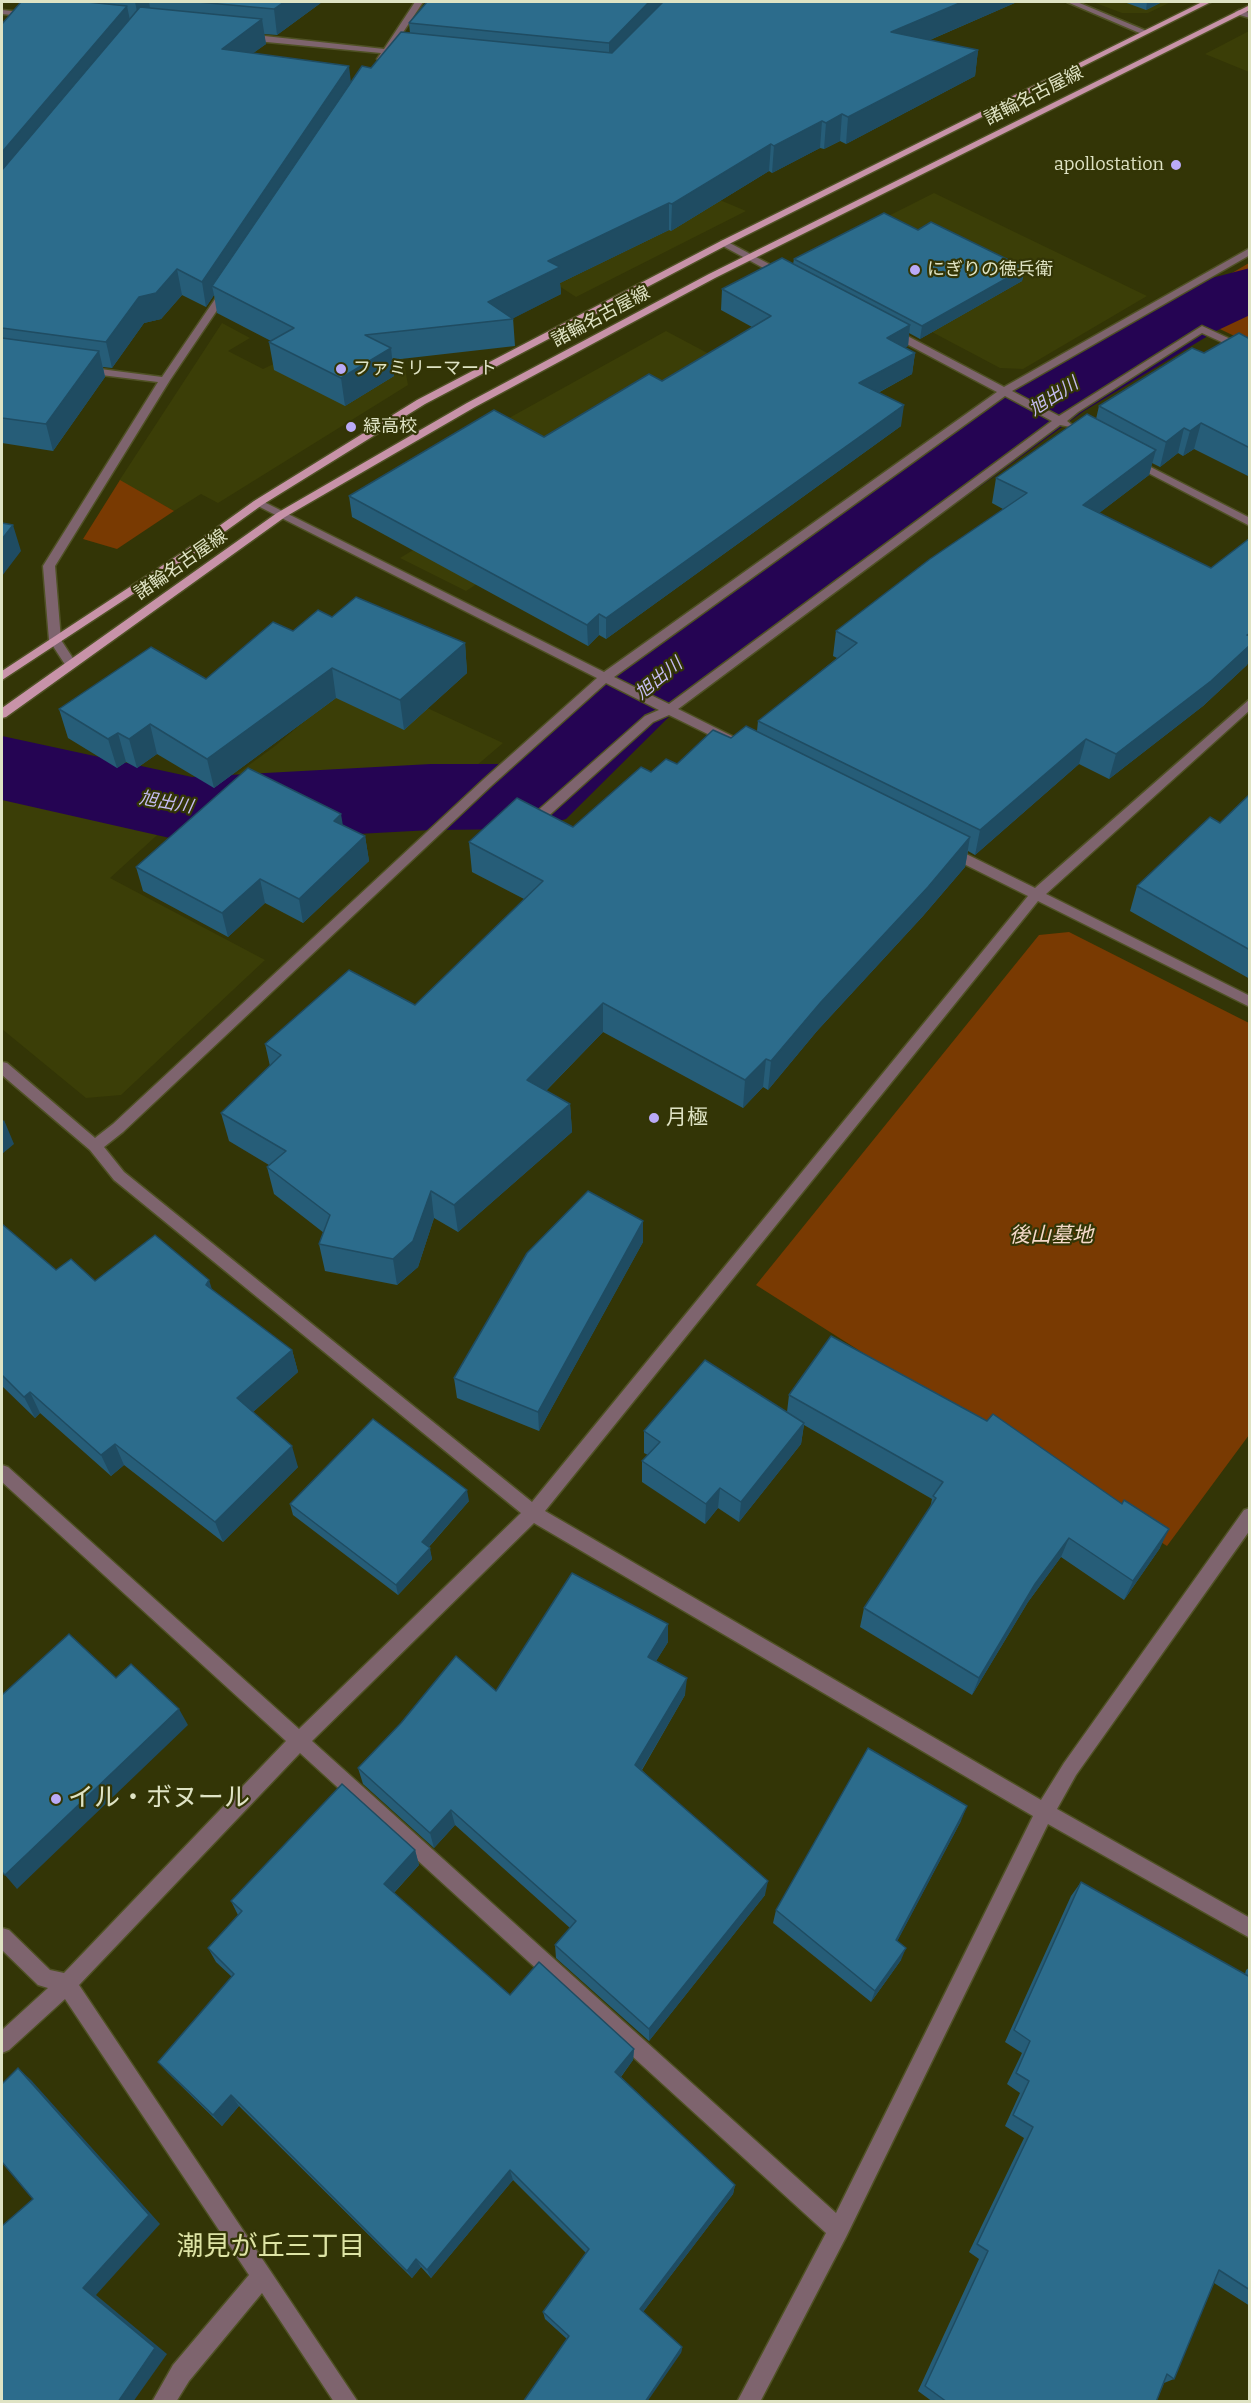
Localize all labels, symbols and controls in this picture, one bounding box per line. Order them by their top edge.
street label: 諸輪名古屋線 [981,62,1087,130]
place label: apollostation [1054,154,1164,176]
marker: apollostation [1169,158,1183,172]
place label: にぎりの徳兵衛 [927,259,1053,281]
marker: にぎりの徳兵衛 [908,263,922,277]
street label: 諸輪名古屋線 [548,282,654,352]
place label: ファミリーマート [353,358,497,380]
marker: ファミリーマート [334,362,348,376]
water label: 旭出川 [1025,373,1083,421]
place label: 緑高校 [363,416,417,438]
marker: 緑高校 [344,420,358,434]
street label: 諸輪名古屋線 [131,525,231,605]
water label: 旭出川 [631,654,687,704]
water label: 旭出川 [138,788,194,818]
place label: 月極 [666,1105,708,1131]
marker: 月極 [647,1111,661,1125]
park label: 後山墓地 [1009,1223,1093,1249]
place label: イル・ボヌール [68,1783,250,1815]
marker: イル・ボヌール [49,1792,63,1806]
district label: 潮見が丘三丁目 [177,2231,365,2263]

